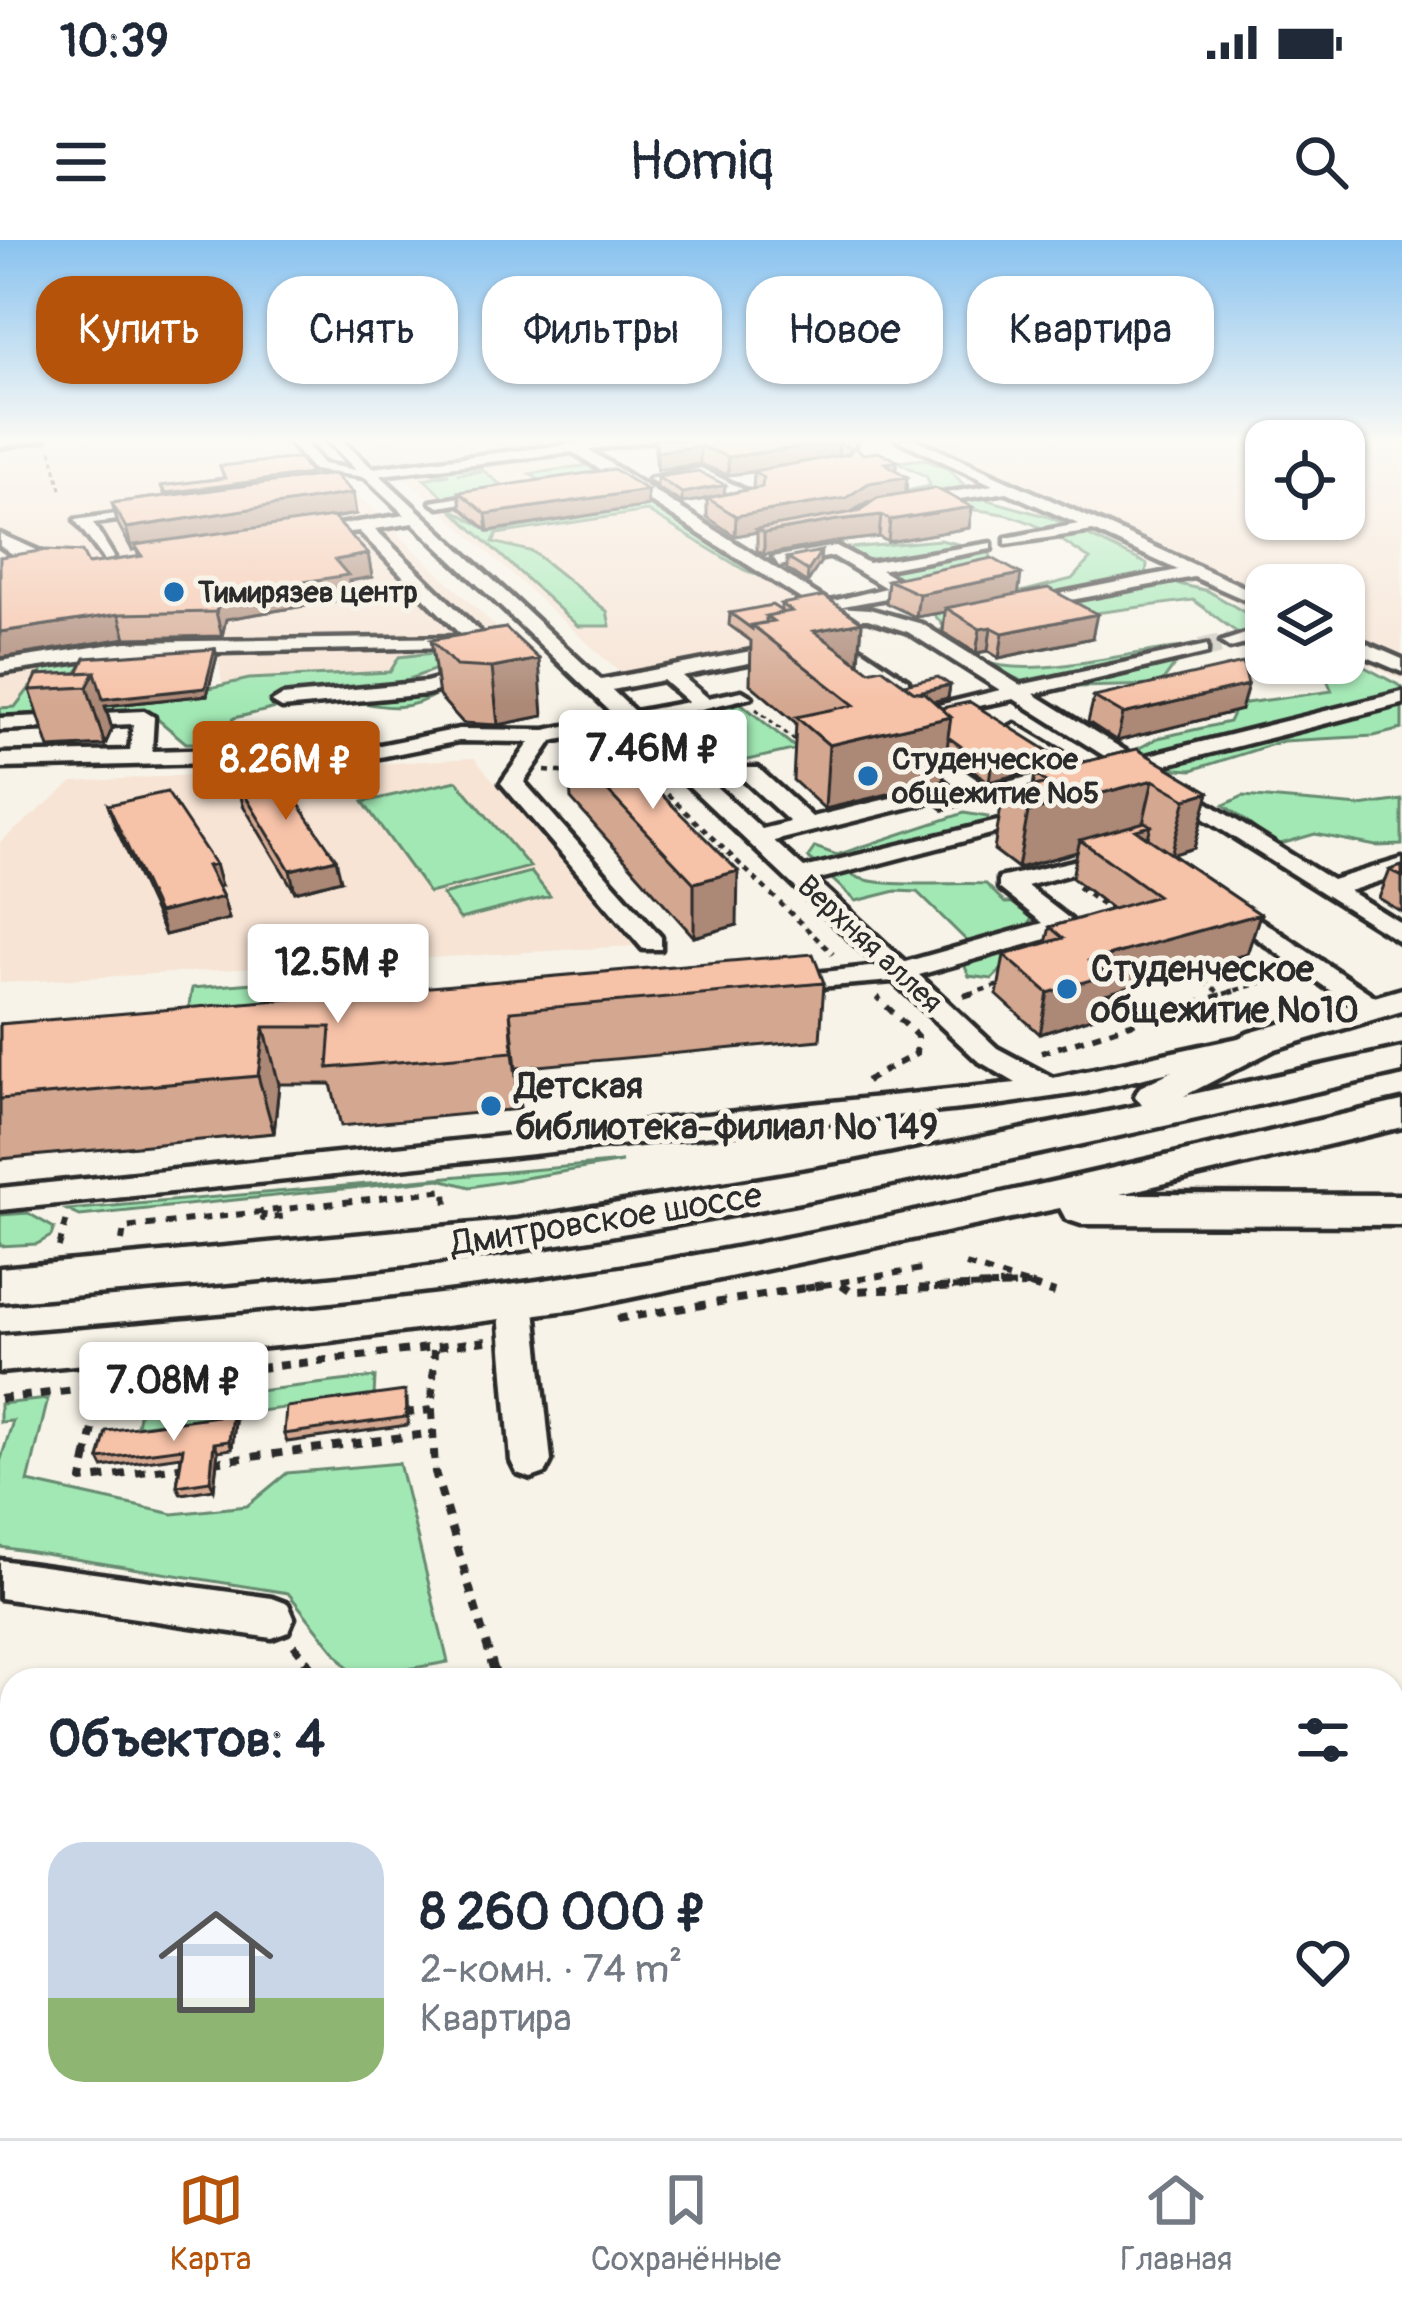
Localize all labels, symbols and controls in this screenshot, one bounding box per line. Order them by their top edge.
text: 10:39 [60,14,169,70]
text: Homiq [629,128,773,196]
icon: menu [48,129,114,195]
icon: search [1288,129,1354,195]
chip: Купить [36,276,243,384]
chip: Снять [267,276,458,384]
chip: Фильтры [482,276,722,384]
chip: Новое [746,276,943,384]
chip: Квартира [967,276,1214,384]
map controls [1245,420,1365,684]
button: locate [1245,420,1365,540]
button: layers [1245,564,1365,684]
place label: Тимирязев центр [197,574,418,611]
marker: Тимирязев центр [161,579,187,605]
pin: 7.46M ₽ [542,710,764,812]
pin: 8.26M ₽ [175,721,397,823]
text: 7.46M ₽ [586,724,720,773]
text: 8.26M ₽ [220,735,352,784]
place label: Студенческое общежитие №5 [891,741,1099,812]
marker: Студенческое общежитие №5 [855,763,881,789]
street label: Верхняя аллея [789,868,950,1021]
pin: 12.5M ₽ [227,924,449,1026]
text: 12.5M ₽ [275,938,401,987]
place label: Студенческое общежитие №10 [1090,947,1359,1033]
marker: Студенческое общежитие №10 [1054,976,1080,1002]
place label: Детская библиотека-филиал № 149 [513,1064,938,1150]
marker: Детская библиотека-филиал № 149 [478,1093,504,1119]
street label: Дмитровское шоссе [446,1173,765,1267]
pin: 7.08M ₽ [63,1342,285,1444]
text: 7.08M ₽ [106,1356,242,1405]
icon: filters [1290,1707,1356,1773]
text: Объектов: 4 [48,1708,325,1772]
text: 8 260 000 ₽ [420,1881,707,1945]
icon: home [144,1890,288,2034]
icon: heart [1290,1929,1356,1995]
text: 2-комн. · 74 m² [420,1945,682,1994]
text: Квартира [420,1994,572,2043]
tab: Карта [170,2167,251,2280]
tab: Сохранённые [591,2167,781,2280]
tab: Главная [1120,2167,1232,2280]

